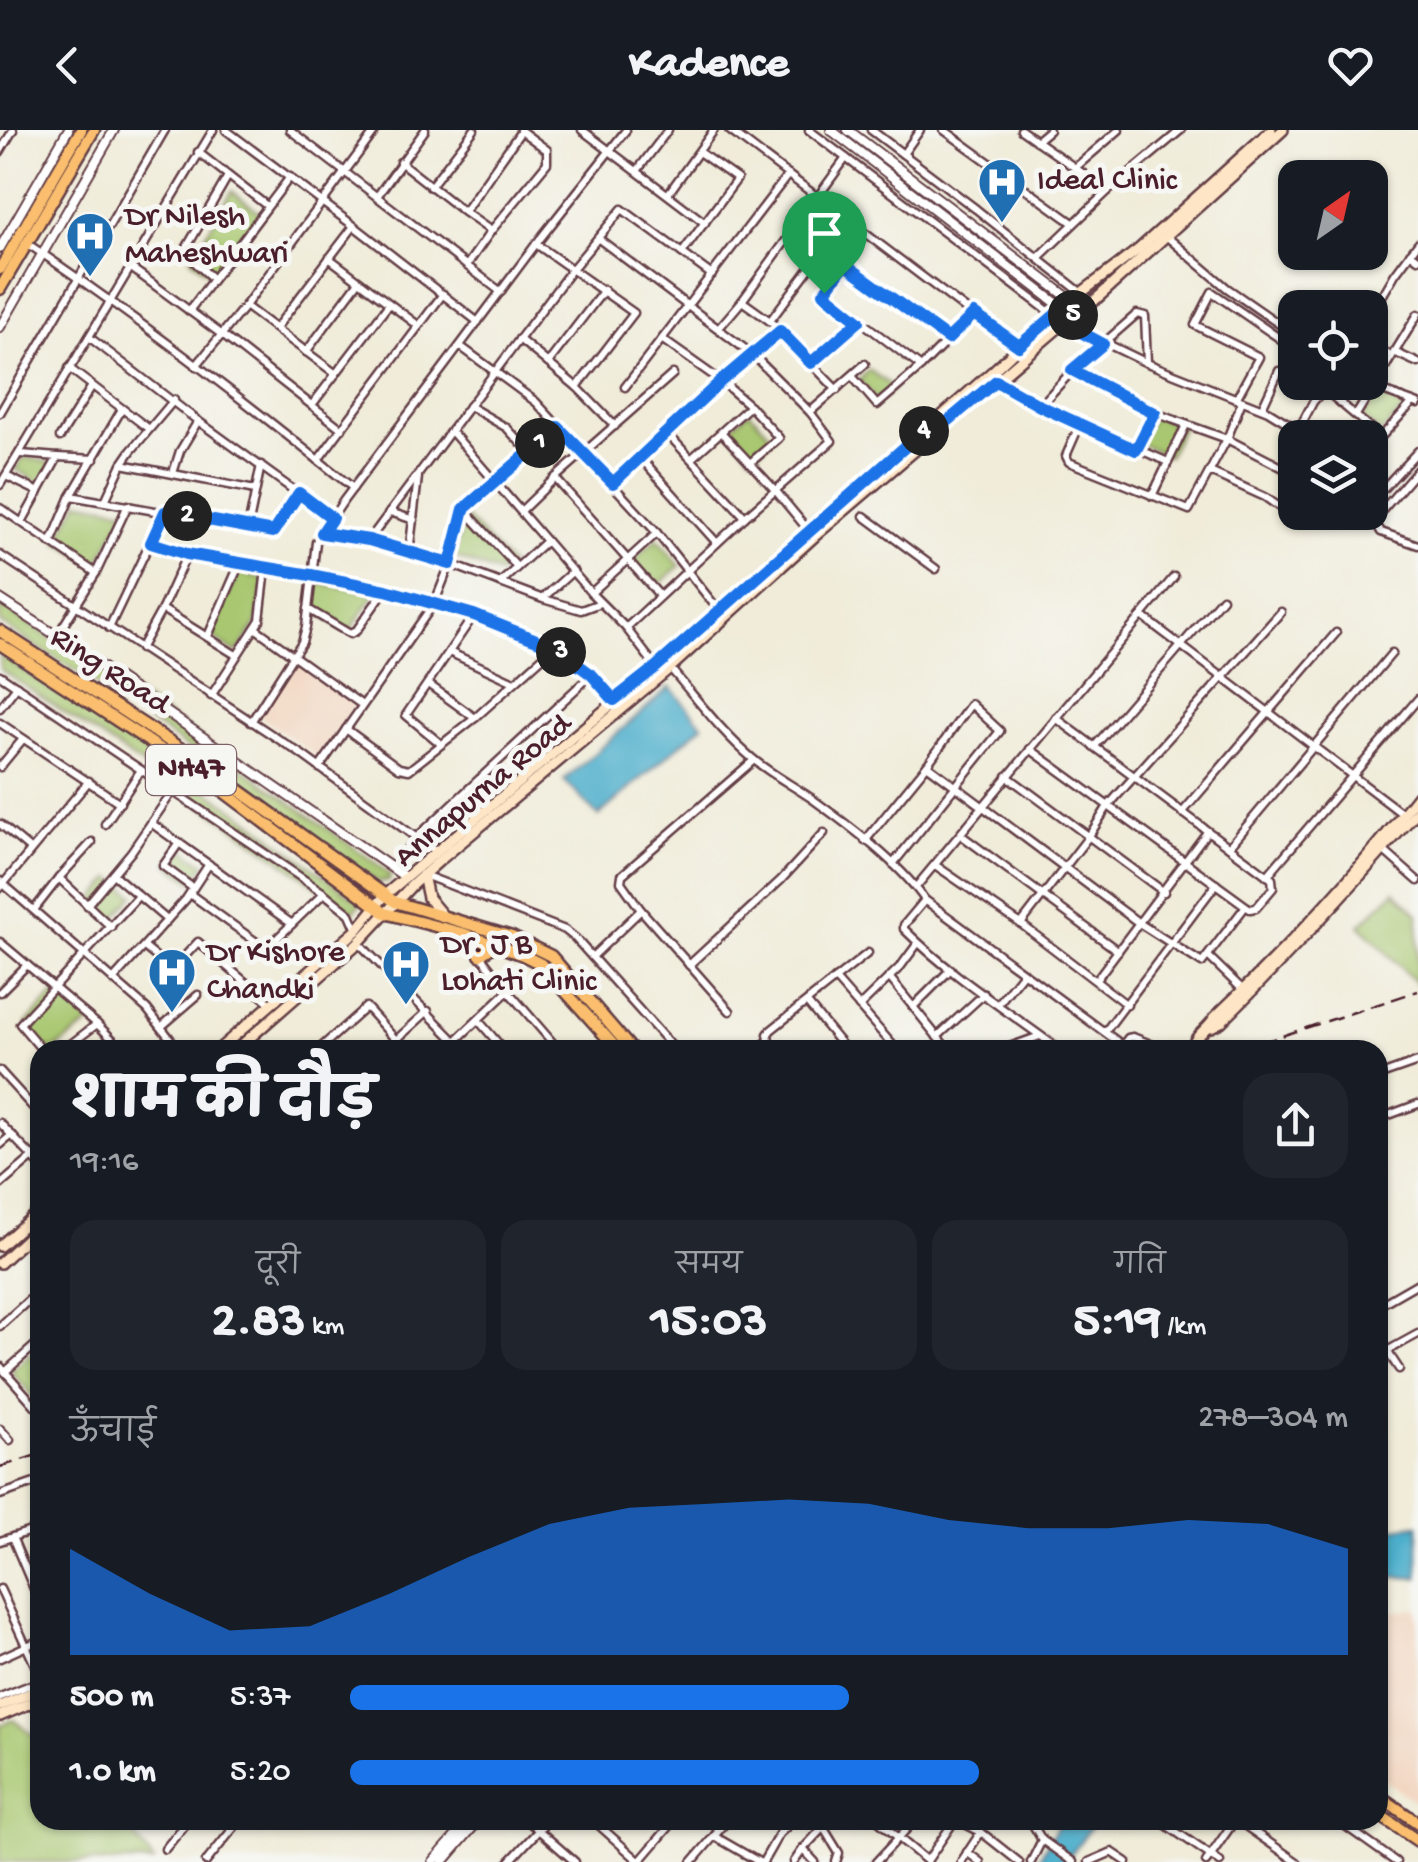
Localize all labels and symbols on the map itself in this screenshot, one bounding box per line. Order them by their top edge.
hospital icon: Ideal Clinic [976,156,1028,224]
north arrow [1278,160,1388,270]
place label: Ideal Clinic [1037,163,1178,201]
pin [782,191,867,294]
place label: Dr Nilesh Maheshwari [123,199,288,274]
hospital icon: Dr Nilesh Maheshwari [64,210,116,278]
pin: 5 [1048,290,1098,340]
pin: 4 [899,406,949,456]
pin: 1 [515,418,565,468]
pin: 2 [162,491,212,541]
street label: Ring Road [42,619,178,726]
pin: 3 [536,627,586,677]
street label: Annapurna Road [388,705,582,877]
road number: NH47 [146,745,236,795]
place label: Dr. J B Lohati Clinic [439,927,597,1002]
place label: Dr Kishore Chandki [205,935,345,1010]
hospital icon: Dr. J B Lohati Clinic [380,938,432,1006]
hospital icon: Dr Kishore Chandki [146,946,198,1014]

